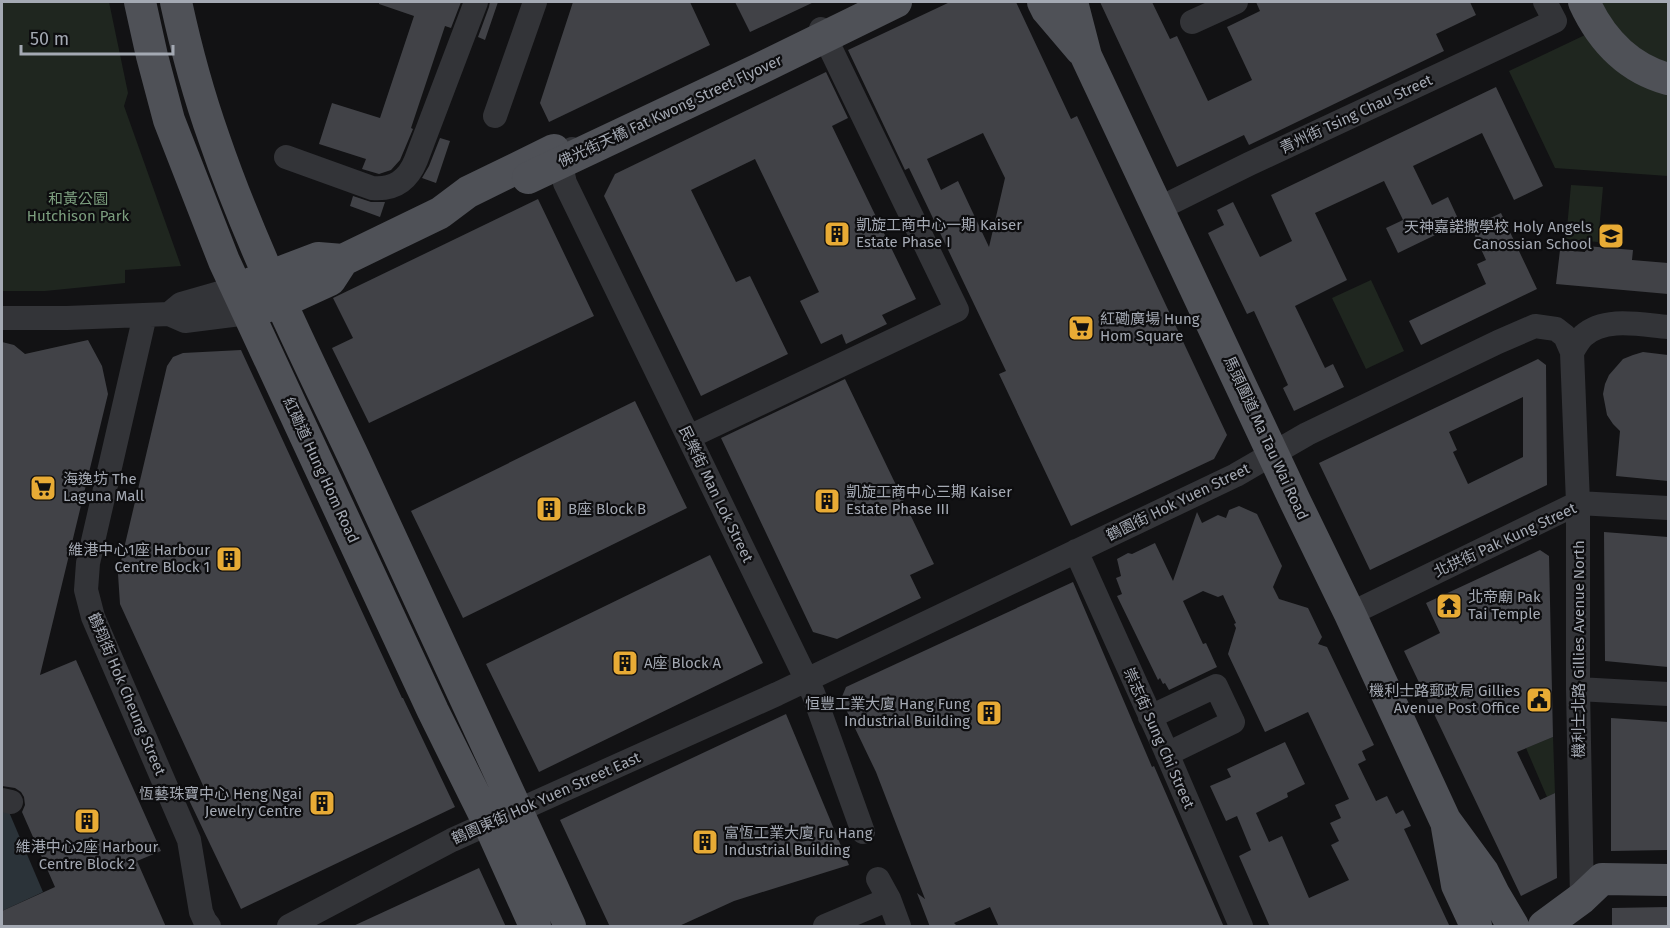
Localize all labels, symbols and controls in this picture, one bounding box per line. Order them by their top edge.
scale bar [21,18,172,56]
text: 50 m [30,28,69,50]
street label: 佛光街天橋 Fat Kwong Street Flyover [555,51,785,171]
street label: 青州街 Tsing Chau Street [1277,70,1436,157]
park label: 和黃公園 Hutchison Park [27,190,129,225]
place label: 凱旋工商中心一期 Kaiser Estate Phase I [856,216,1022,251]
place label: 天神嘉諾撒學校 Holy Angels Canossian School [1404,218,1593,253]
building icon: 凱旋工商中心一期 Kaiser Estate Phase I [822,219,852,249]
school or university icon: 天神嘉諾撒學校 Holy Angels Canossian School [1596,221,1626,251]
place label: 紅磡廣場 Hung Hom Square [1100,310,1200,345]
supermarket icon: 紅磡廣場 Hung Hom Square [1066,313,1096,343]
street label: 馬頭圍道 Ma Tau Wai Road [1220,353,1312,523]
street label: 紅磡道 Hung Hom Road [279,394,363,546]
street label: 民樂街 Man Lok Street [675,423,757,566]
street label: 鶴園街 Hok Yuen Street [1103,459,1253,545]
place label: 海逸坊 The Laguna Mall [63,470,145,505]
supermarket icon: 海逸坊 The Laguna Mall [28,473,58,503]
place label: 凱旋工商中心三期 Kaiser Estate Phase III [846,483,1012,518]
building icon: 凱旋工商中心三期 Kaiser Estate Phase III [812,486,842,516]
building icon: B座 Block B [534,494,564,524]
street label: 北拱街 Pak Kung Street [1431,499,1580,581]
place label: B座 Block B [568,500,646,518]
street label: 機利士北路 Gillies Avenue North [1570,540,1588,758]
place label: 維港中心1座 Harbour Centre Block 1 [68,541,210,576]
building icon: 維港中心1座 Harbour Centre Block 1 [214,544,244,574]
place label: 北帝廟 Pak Tai Temple [1468,588,1541,623]
temple icon: 北帝廟 Pak Tai Temple [1434,591,1464,621]
street label: 鶴翔街 Hok Cheung Street [85,610,170,779]
building icon: A座 Block A [610,648,640,678]
place label: A座 Block A [644,654,722,672]
street label: 崇志街 Sung Chi Street [1120,665,1198,812]
place label: 機利士路郵政局 Gillies Avenue Post Office [1369,682,1520,717]
public building icon: 機利士路郵政局 Gillies Avenue Post Office [1524,685,1554,715]
place label: 恒豐工業大廈 Hang Fung Industrial Building [805,695,970,730]
building icon: 恒豐工業大廈 Hang Fung Industrial Building [974,698,1004,728]
street label: 鶴園東街 Hok Yuen Street East [449,748,644,848]
place label: 恆藝珠寶中心 Heng Ngai Jewelry Centre [139,785,302,820]
building icon: 恆藝珠寶中心 Heng Ngai Jewelry Centre [307,788,337,818]
building icon: 維港中心2座 Harbour Centre Block 2 [72,806,102,836]
place label: 富恆工業大廈 Fu Hang Industrial Building [724,824,873,859]
building icon: 富恆工業大廈 Fu Hang Industrial Building [690,827,720,857]
place label: 維港中心2座 Harbour Centre Block 2 [16,838,159,873]

